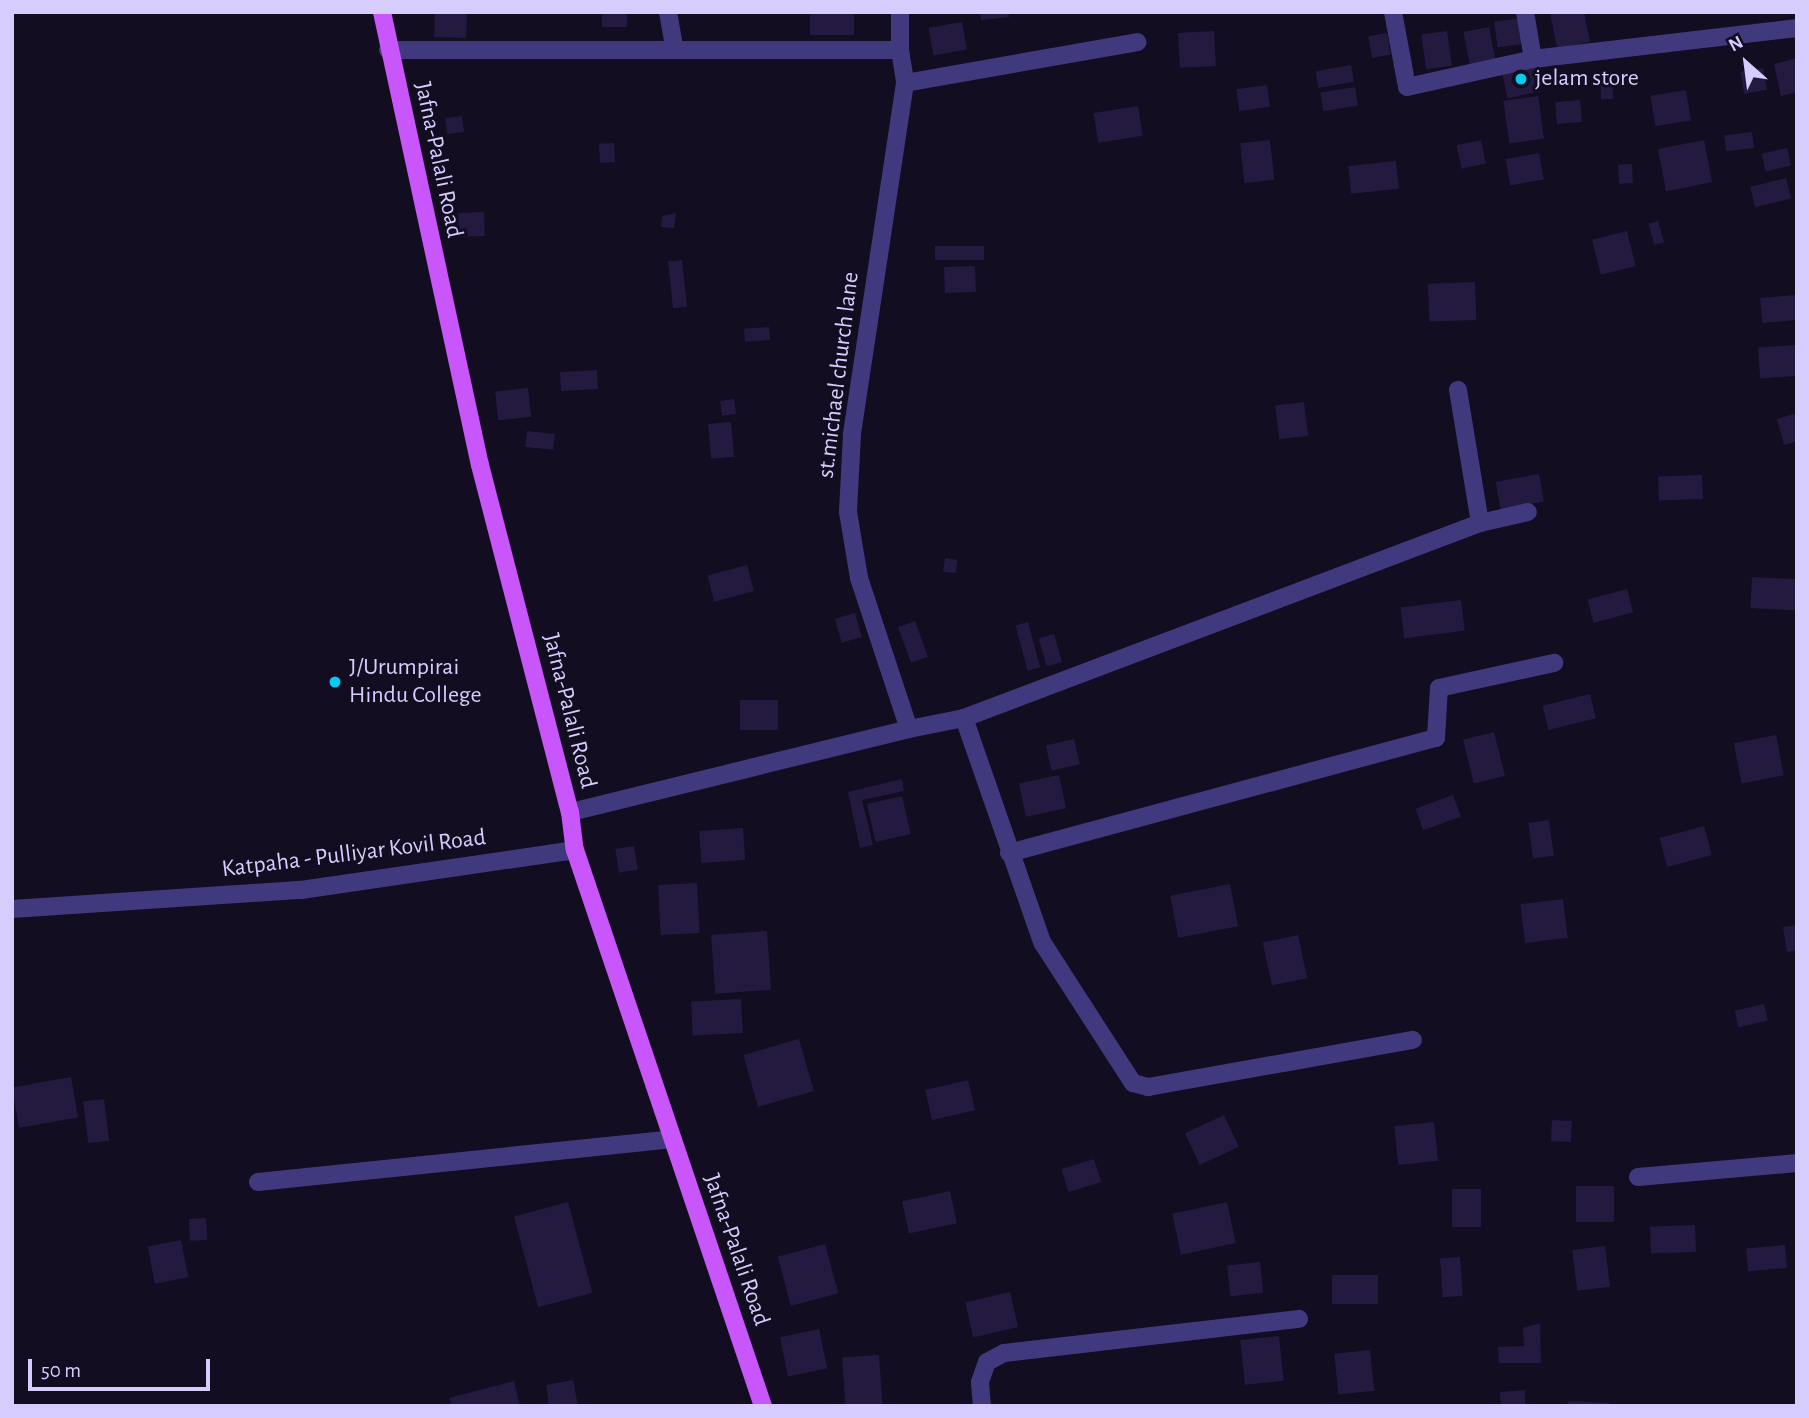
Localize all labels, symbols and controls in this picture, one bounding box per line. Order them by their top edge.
north arrow [1711,28,1781,98]
text: N [1726,33,1746,56]
place label: jelam store [1535,65,1639,93]
marker: jelam store [1513,71,1529,87]
street label: Jafna-Palali Road [407,79,469,241]
street label: st.michael church lane [812,270,866,480]
street label: Jafna-Palali Road [536,631,602,791]
place label: J/Urumpirai Hindu College [349,654,481,710]
marker: J/Urumpirai Hindu College [327,674,343,690]
street label: Katpaha - Pulliyar Kovil Road [220,824,488,884]
street label: Jafna-Palali Road [697,1170,775,1330]
scale bar [32,1344,214,1388]
text: 50 m [41,1360,81,1381]

